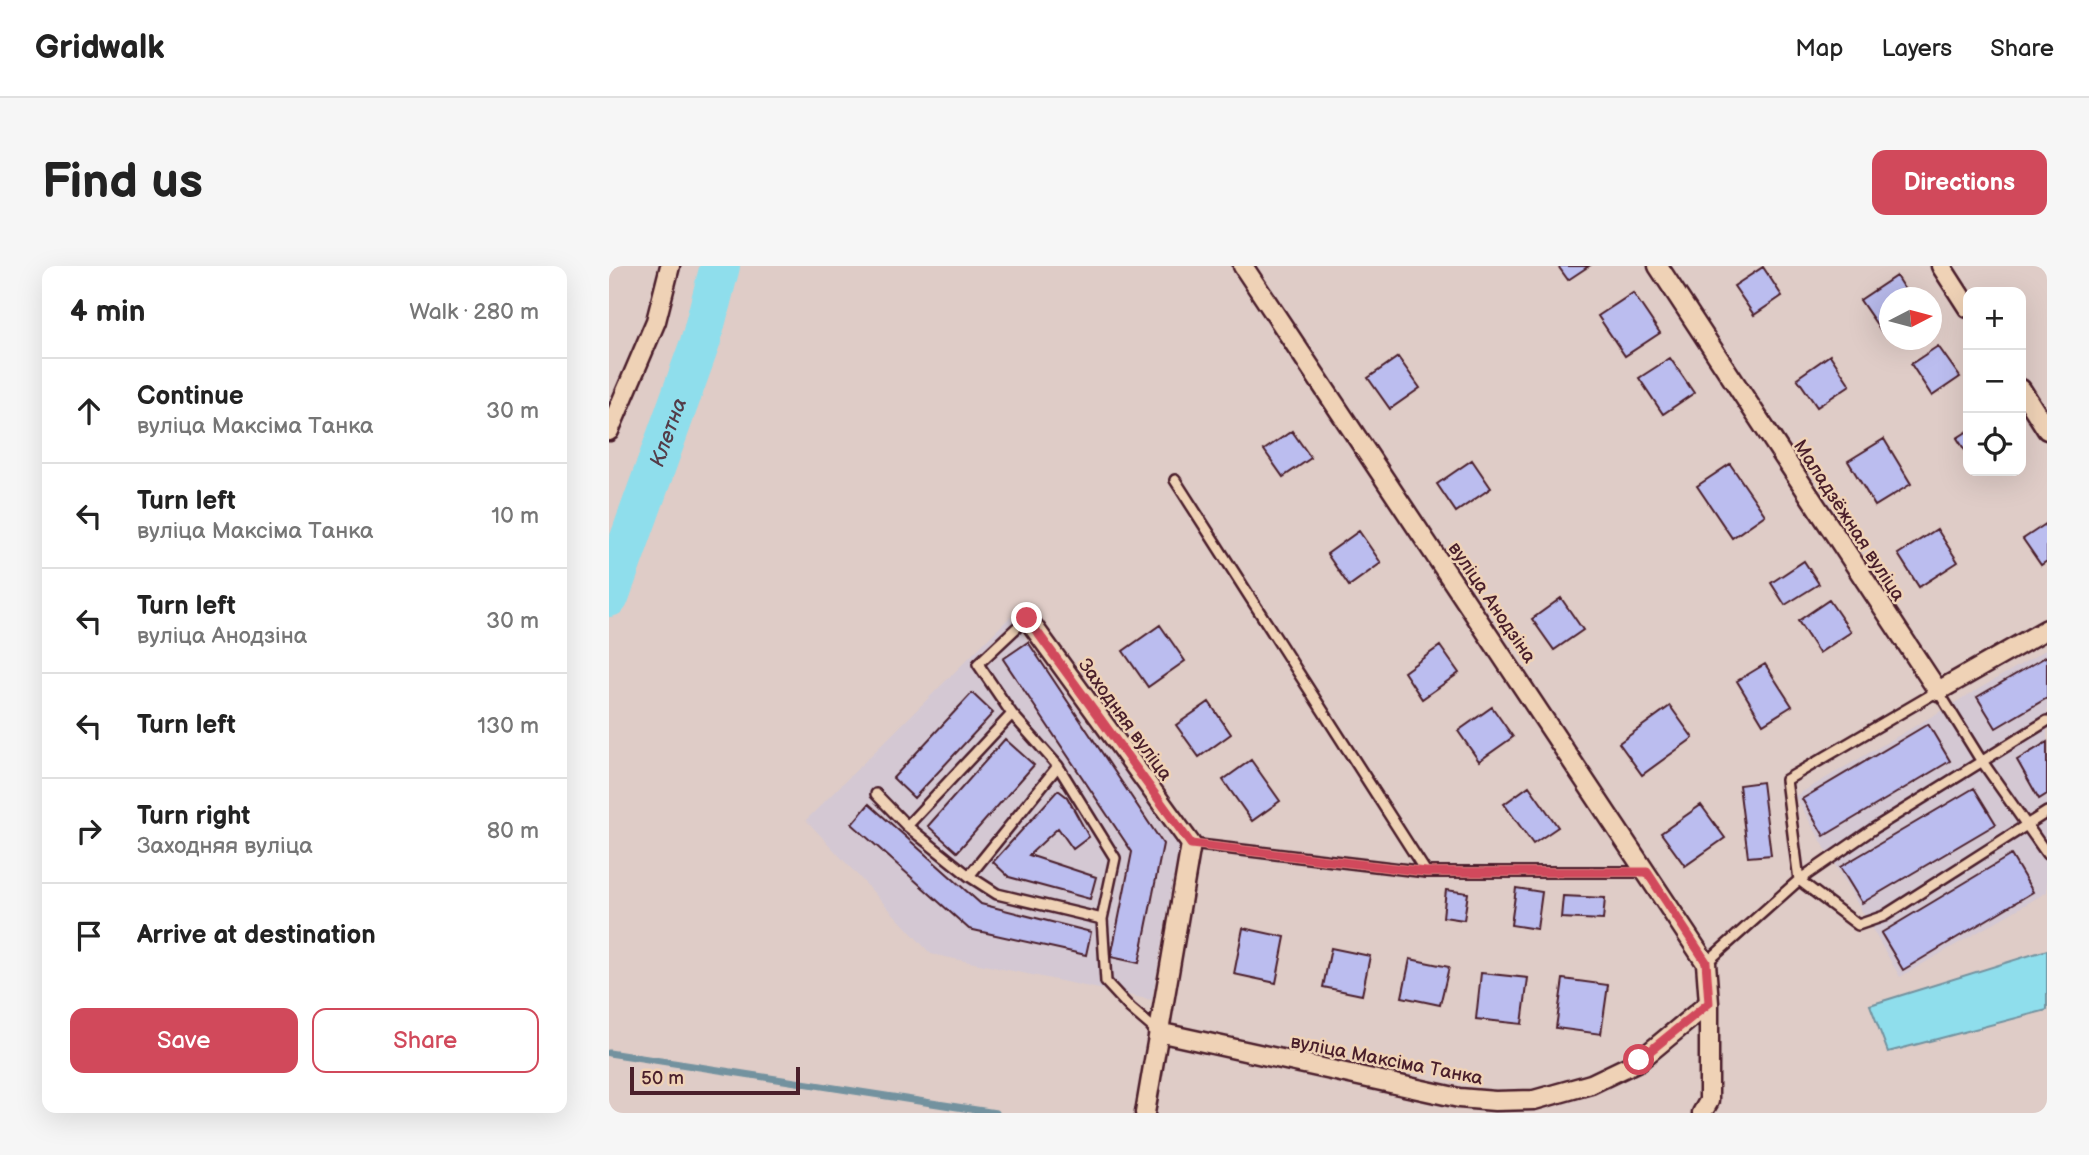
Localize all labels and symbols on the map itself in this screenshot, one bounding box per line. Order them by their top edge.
north arrow [1879,287,1942,350]
water label: Клетна [645,395,692,470]
street label: Маладзёжная вуліца [1788,436,1910,606]
street label: вуліца Анодзіна [1443,538,1541,668]
route end [1011,602,1042,633]
street label: Заходняя вуліца [1073,654,1177,785]
street label: вуліца Максіма Танка [1289,1031,1485,1090]
route start [1623,1044,1654,1075]
scale bar [630,1064,800,1096]

